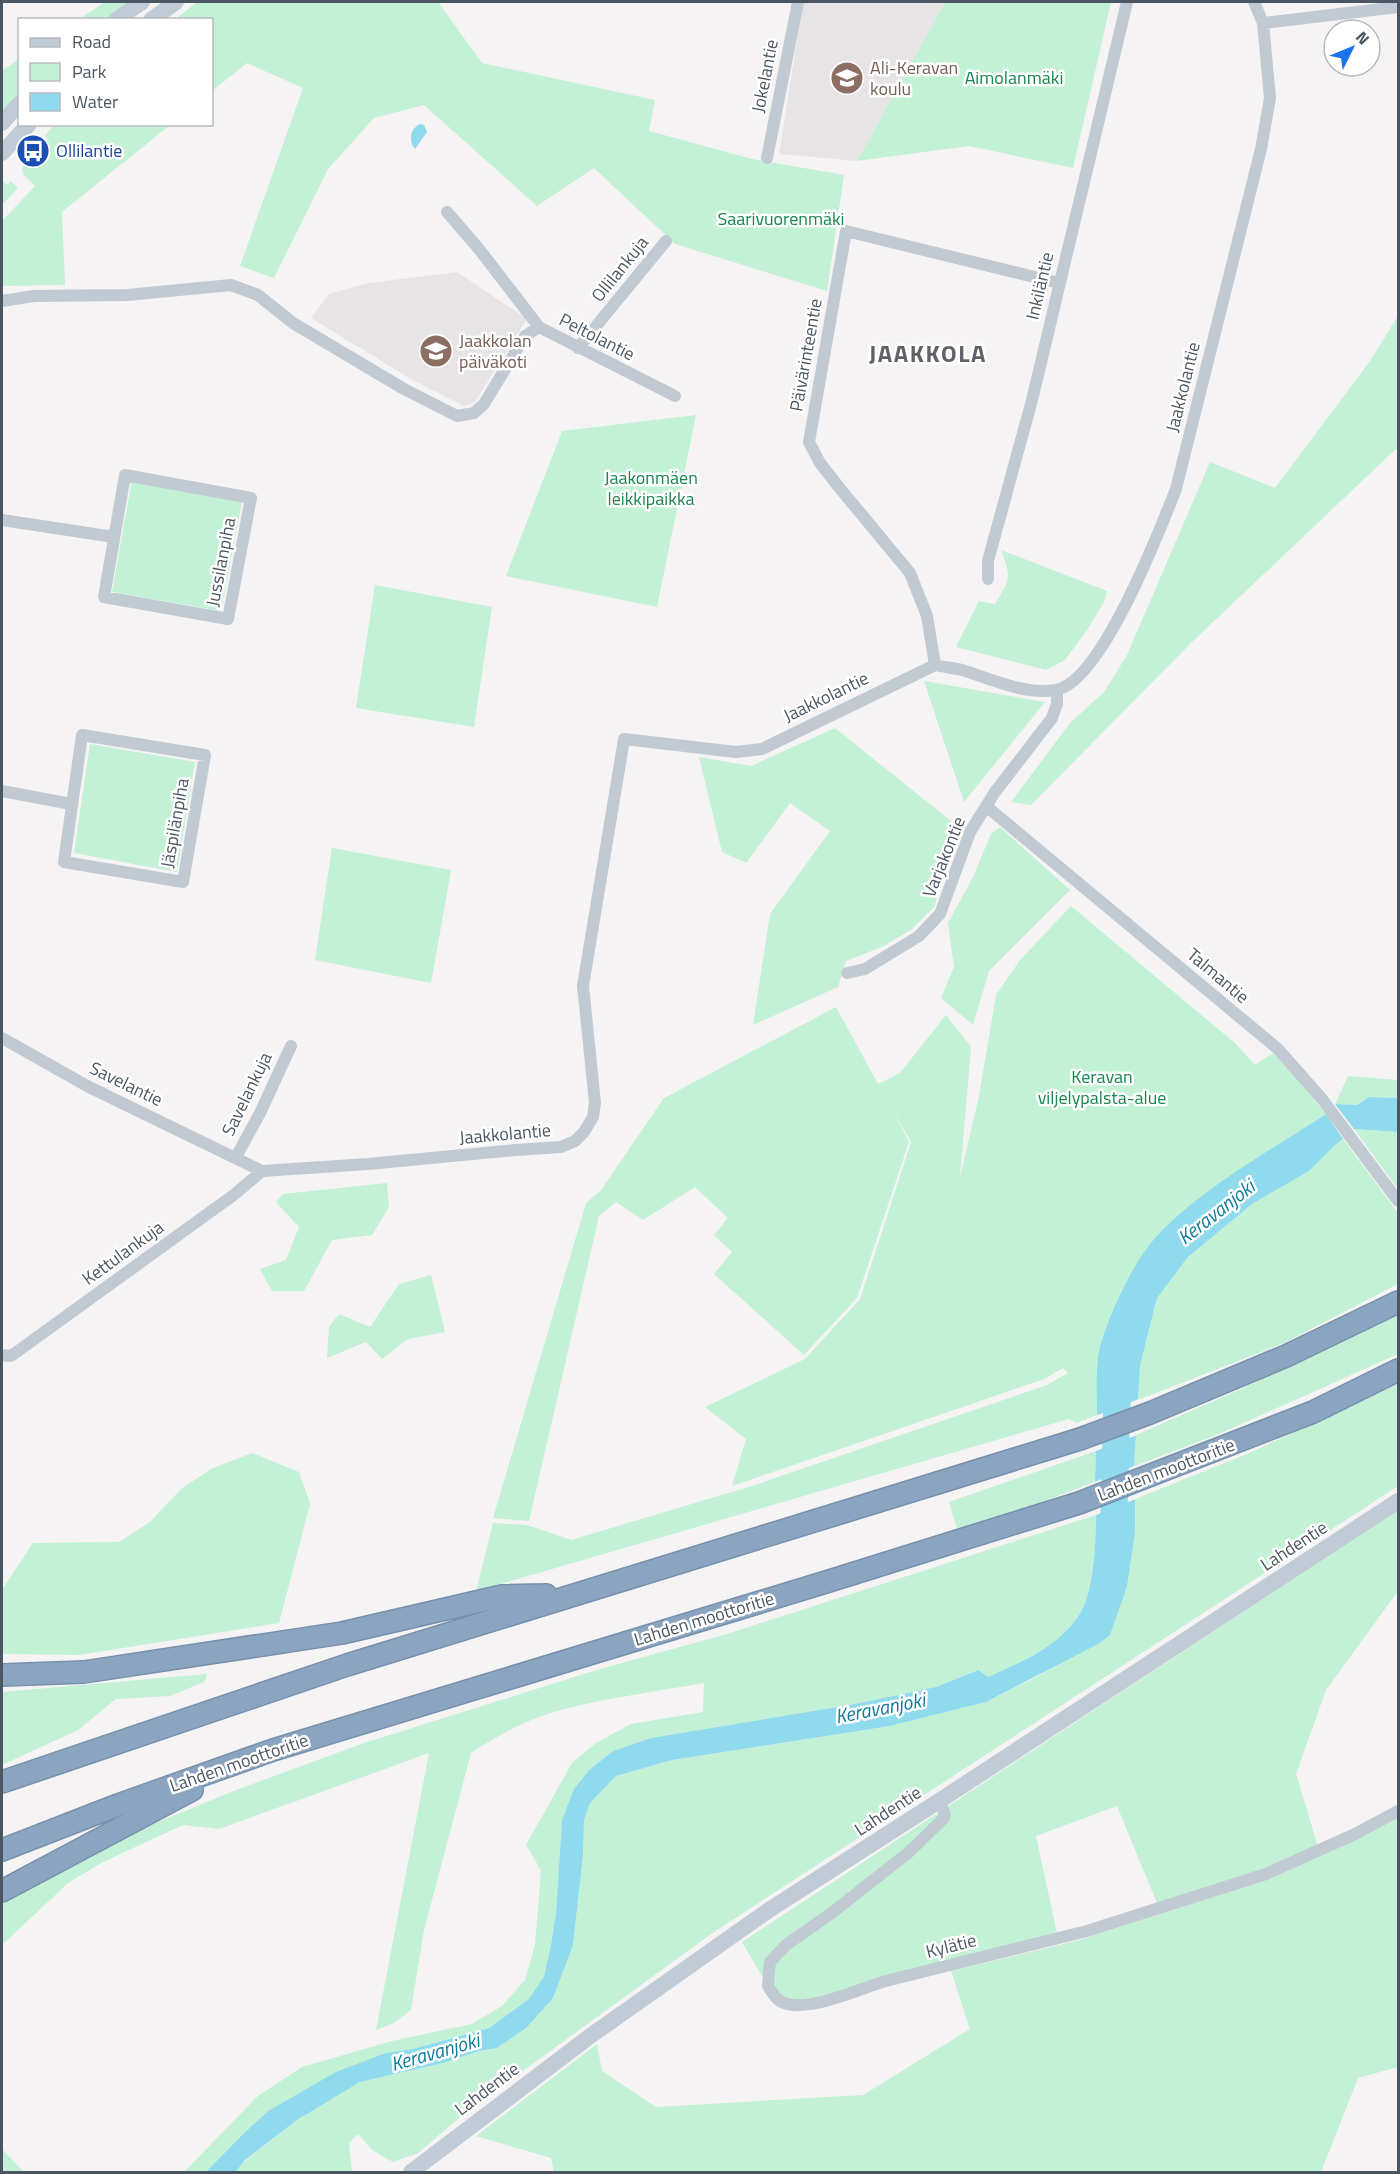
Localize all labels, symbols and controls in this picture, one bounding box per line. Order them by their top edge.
legend [18,18,213,126]
north arrow [1322,18,1382,78]
text: N [1350,26,1376,50]
text: Road [72,28,111,55]
street label: Jokelantie [744,37,785,115]
place label: Ali-Keravan koulu [870,54,958,102]
text: Park [72,58,107,85]
school or university icon: Ali-Keravan koulu [829,60,865,96]
park label: Aimolanmäki [965,64,1063,91]
text: Water [72,88,118,115]
bus stop icon: Ollilantie [15,133,51,169]
place label: Ollilantie [56,137,122,164]
park label: Saarivuorenmäki [717,205,845,232]
street label: Ollilankuja [585,230,655,308]
street label: Inkiläntie [1019,249,1060,322]
street label: Päivärinteentie [782,296,829,414]
street label: Peltolantie [555,306,640,367]
place label: Jaakkolan päiväkoti [459,327,532,375]
school or university icon: Jaakkolan päiväkoti [418,333,454,369]
district label: JAAKKOLA [869,335,987,371]
street label: Jaakkolantie [1158,339,1207,435]
park label: Jaakonmäen leikkipaikka [604,464,698,512]
street label: Jussilanpiha [199,515,242,609]
street label: Jaakkolantie [779,664,873,729]
street label: Jäspilänpiha [153,776,196,870]
street label: Varjakontie [915,812,972,901]
street label: Talmantie [1181,941,1255,1010]
street label: Savelankuja [215,1047,278,1140]
street label: Savelantie [85,1054,167,1113]
park label: Keravan viljelypalsta-alue [1038,1063,1166,1111]
street label: Jaakkolantie [458,1116,552,1151]
water label: Keravanjoki [1170,1170,1263,1252]
street label: Kettulankuja [76,1214,169,1291]
street label: Lahden moottoritie [1093,1431,1238,1508]
street label: Lahdentie [1255,1514,1332,1577]
street label: Lahden moottoritie [630,1584,777,1653]
water label: Keravanjoki [832,1683,930,1731]
street label: Lahden moottoritie [166,1726,312,1799]
street label: Lahdentie [849,1779,926,1842]
street label: Kylätie [923,1926,979,1965]
water label: Keravanjoki [387,2023,486,2079]
street label: Lahdentie [449,2055,525,2122]

